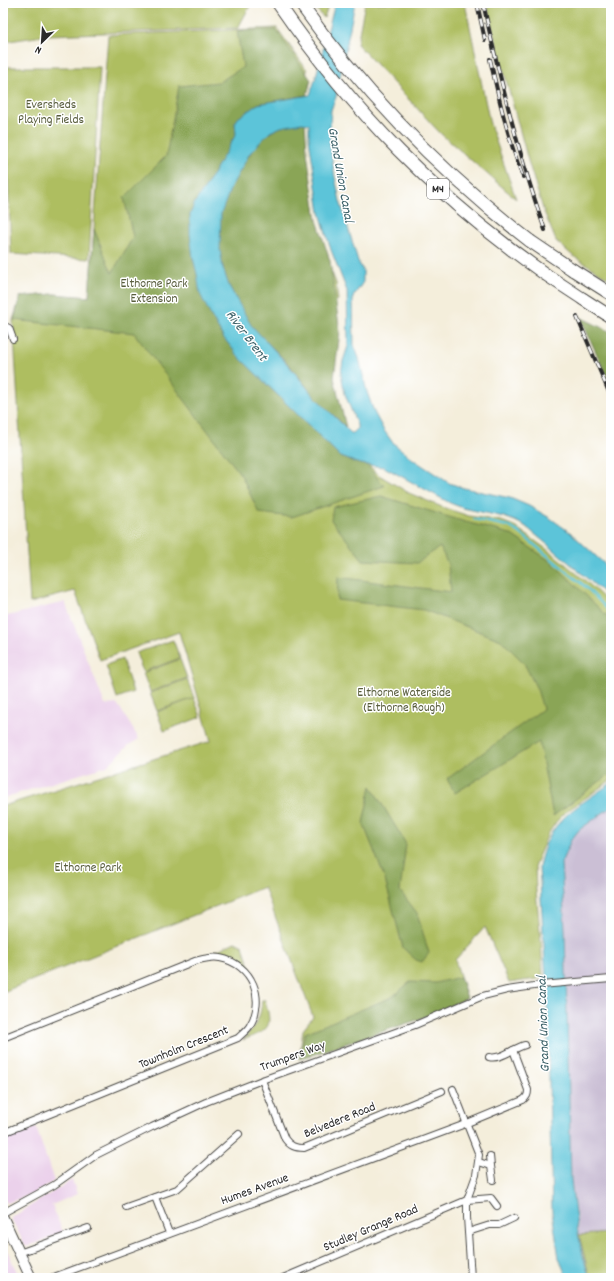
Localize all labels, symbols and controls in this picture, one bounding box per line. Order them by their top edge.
north arrow [22,22,62,62]
text: N [32,41,44,58]
park label: Eversheds Playing Fields [18,96,84,130]
water label: Grand Union Canal [322,126,359,226]
road number: M4 [427,179,449,199]
park label: Elthorne Park Extension [120,275,188,309]
water label: River Brent [220,306,273,367]
park label: Elthorne Waterside (Elthorne Rough) [357,684,451,718]
park label: Elthorne Park [54,859,122,878]
water label: Grand Union Canal [532,974,556,1073]
street label: Townholm Crescent [136,1021,232,1075]
street label: Trumpers Way [258,1036,329,1078]
street label: Belvedere Road [301,1098,379,1144]
street label: Humes Avenue [218,1169,292,1211]
street label: Studley Grange Road [321,1200,421,1258]

